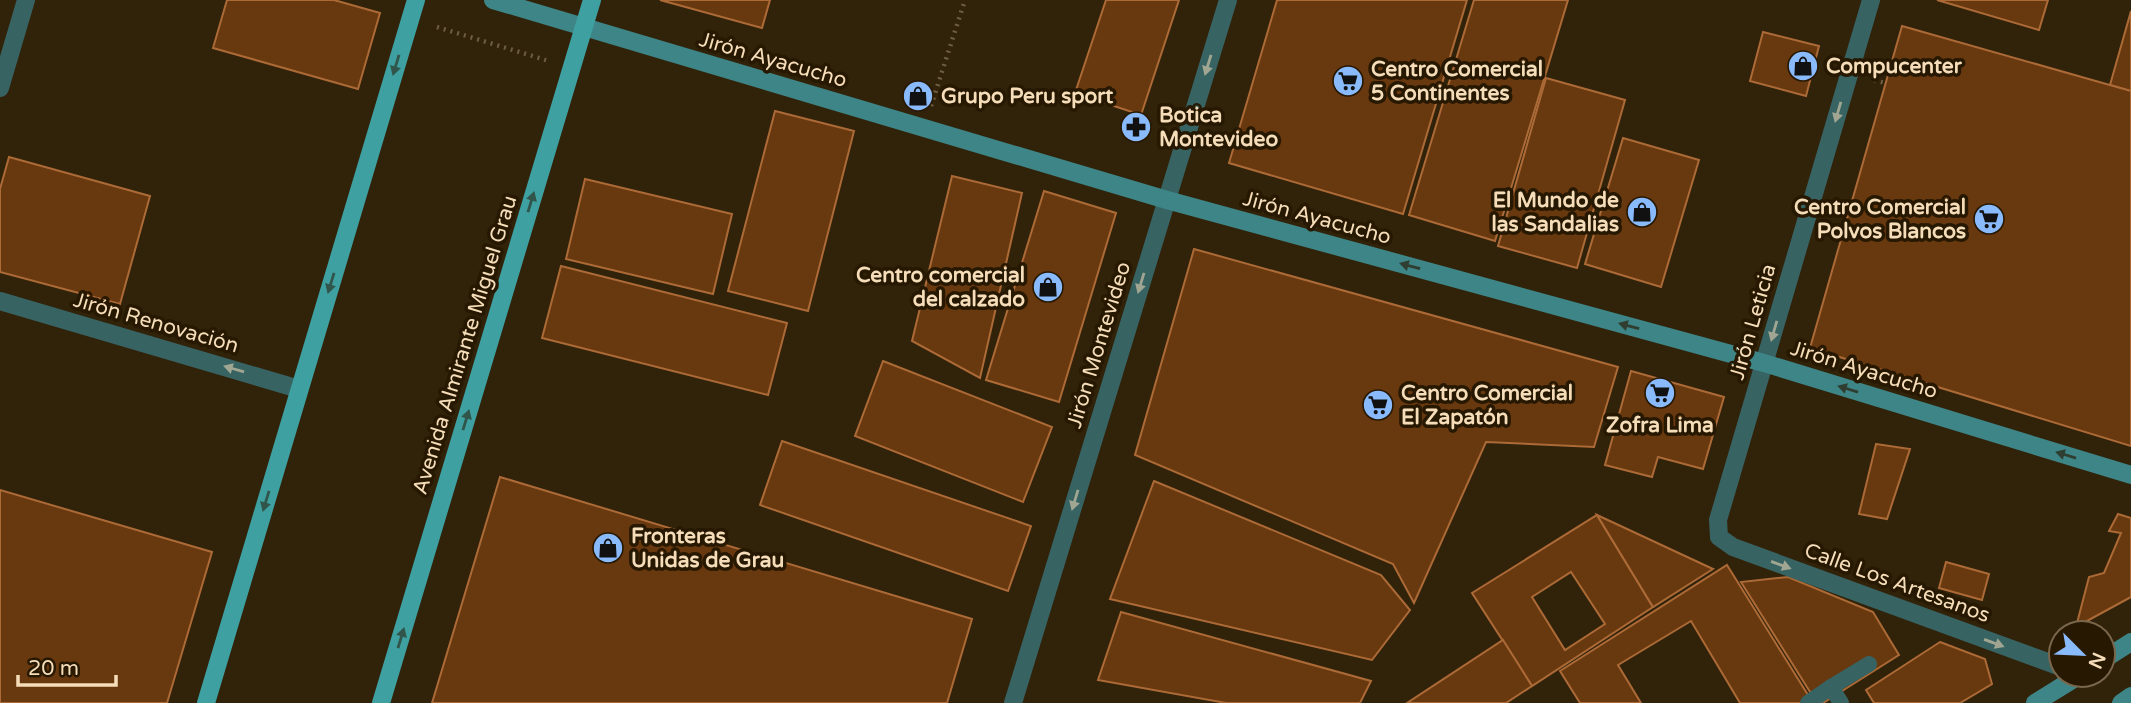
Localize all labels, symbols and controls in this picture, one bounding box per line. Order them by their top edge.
street label: Jirón Ayacucho [696,27,850,93]
shop icon: Compucenter [1786,49,1820,83]
place label: Compucenter [1826,54,1963,79]
one-way arrow [391,55,401,76]
one-way arrow [1202,55,1213,76]
place label: Centro Comercial 5 Continentes [1371,57,1543,106]
supermarket icon: Centro Comercial 5 Continentes [1331,64,1365,98]
shop icon: Grupo Peru sport [901,79,935,113]
place label: Grupo Peru sport [941,84,1113,109]
one-way arrow [1832,102,1843,124]
place label: Botica Montevideo [1159,103,1278,152]
pharmacy icon: Botica Montevideo [1119,110,1153,144]
street label: Jirón Ayacucho [1240,186,1394,250]
place label: El Mundo de las Sandalias [1492,188,1619,237]
one-way arrow [527,191,537,212]
street label: Avenida Almirante Miguel Grau [408,192,522,498]
shop icon: El Mundo de las Sandalias [1625,195,1659,229]
place label: Centro Comercial Polvos Blancos [1794,195,1966,244]
supermarket icon: Centro Comercial Polvos Blancos [1972,202,2006,236]
street label: Jirón Montevideo [1062,259,1136,431]
one-way arrow [1399,261,1420,271]
street label: Jirón Leticia [1725,261,1781,383]
place label: Centro comercial del calzado [856,263,1025,312]
shop icon: Centro comercial del calzado [1031,270,1065,304]
one-way arrow [325,273,335,294]
one-way arrow [1136,273,1146,294]
street label: Jirón Renovación [70,287,242,359]
one-way arrow [1768,320,1778,341]
one-way arrow [1619,321,1640,331]
street label: Jirón Ayacucho [1787,336,1941,404]
one-way arrow [223,364,244,374]
supermarket icon: Zofra Lima [1643,376,1677,410]
place label: Centro Comercial El Zapatón [1401,381,1573,430]
one-way arrow [1837,383,1858,393]
supermarket icon: Centro Comercial El Zapatón [1361,388,1395,422]
one-way arrow [461,409,472,430]
place label: Zofra Lima [1606,413,1714,438]
one-way arrow [2055,450,2076,460]
one-way arrow [1069,490,1079,511]
one-way arrow [260,491,270,512]
place label: Fronteras Unidas de Grau [631,524,784,573]
shop icon: Fronteras Unidas de Grau [591,531,625,565]
street label: Calle Los Artesanos [1801,538,1993,628]
one-way arrow [1770,559,1791,570]
north arrow [2047,619,2117,689]
one-way arrow [396,627,406,648]
one-way arrow [1984,637,2005,648]
scale bar [18,644,116,688]
text: N [2083,649,2110,672]
text: 20 m [28,656,79,681]

